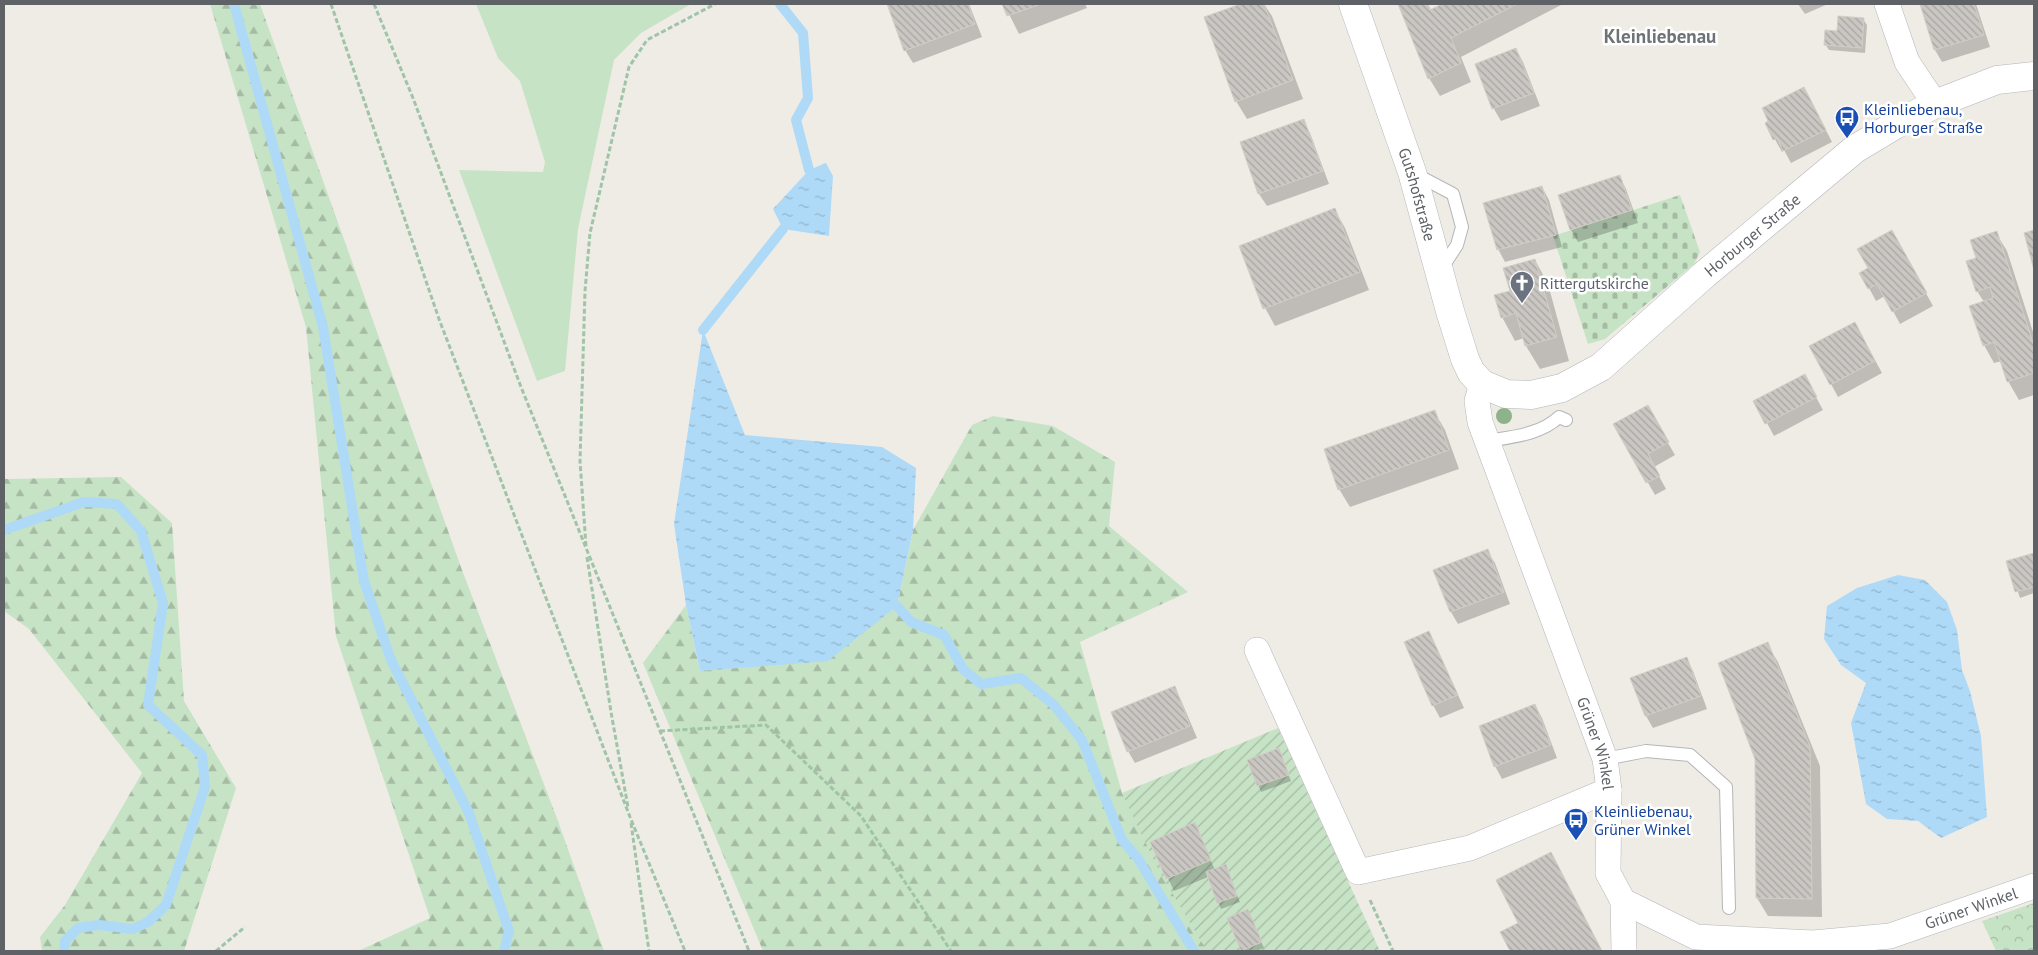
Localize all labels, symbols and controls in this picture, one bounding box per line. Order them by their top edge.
district label: Kleinliebenau [1604,24,1716,48]
place label: Kleinliebenau, Horburger Straße [1864,99,1983,137]
bus stop icon: Kleinliebenau, Horburger Straße [1834,105,1860,139]
street label: Gutshofstraße [1394,145,1440,243]
street label: Horburger Straße [1700,189,1804,281]
church icon: Rittergutskirche [1509,270,1535,304]
place label: Rittergutskirche [1540,273,1649,293]
street label: Grüner Winkel [1573,694,1619,791]
place label: Kleinliebenau, Grüner Winkel [1594,801,1692,839]
bus stop icon: Kleinliebenau, Grüner Winkel [1563,807,1589,841]
street label: Grüner Winkel [1922,882,2020,933]

